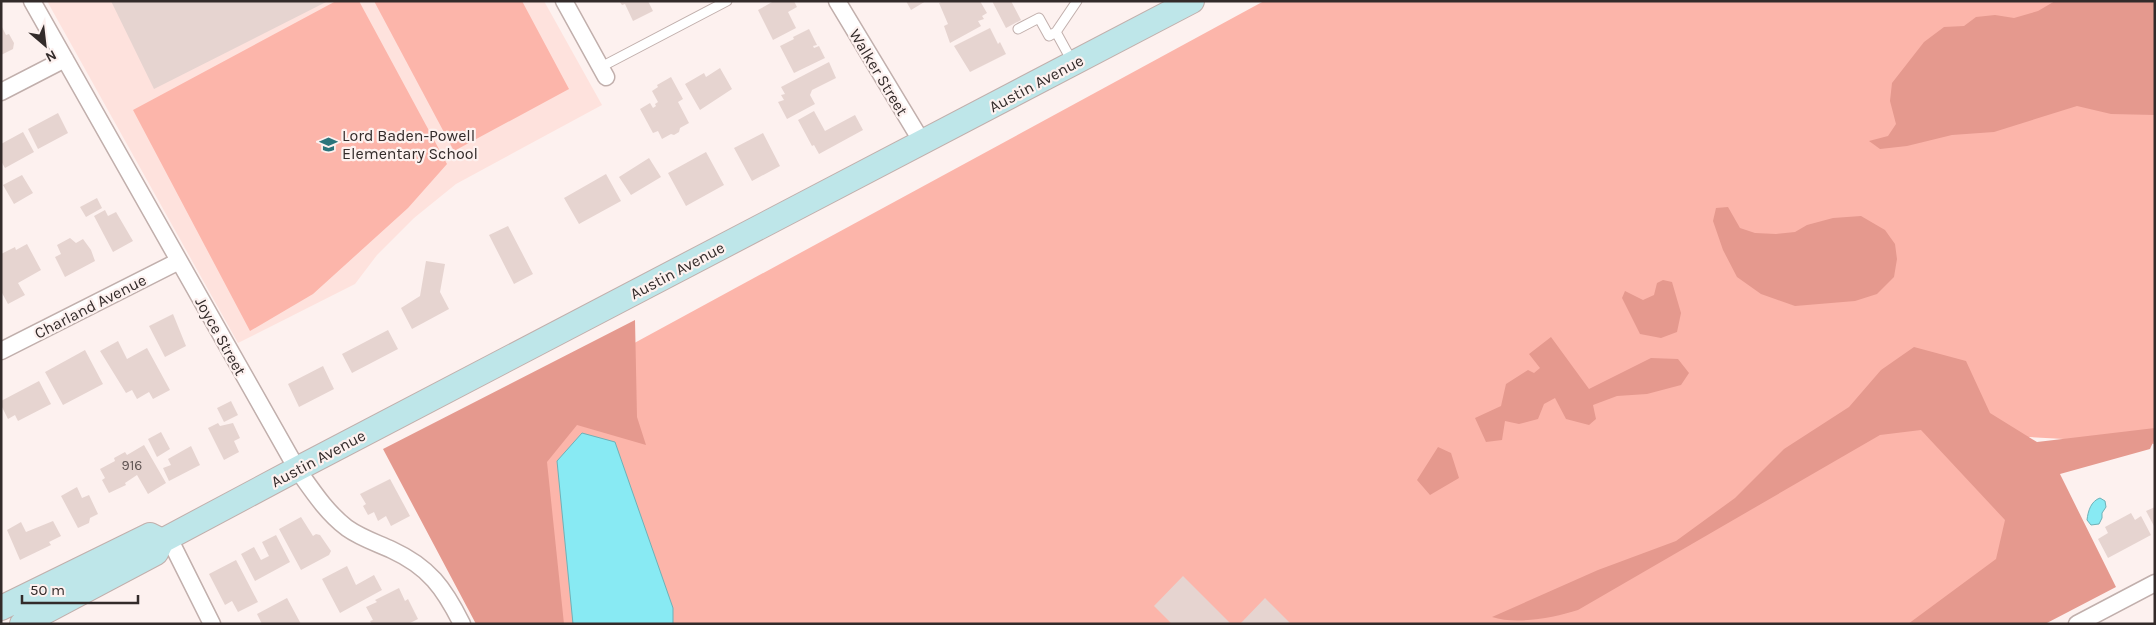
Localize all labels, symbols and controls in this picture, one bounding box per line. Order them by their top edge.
north arrow [20,20,70,70]
street label: Walker Street [845,25,912,119]
text: N [42,46,59,66]
street label: Austin Avenue [986,51,1087,116]
place label: Lord Baden-Powell Elementary School [342,126,478,163]
school or university icon: Lord Baden-Powell Elementary School [318,134,338,154]
street label: Austin Avenue [627,238,728,303]
street label: Charland Avenue [31,270,149,343]
street label: Joyce Street [191,294,250,379]
street label: Austin Avenue [268,426,369,491]
house number: 916 [122,457,142,474]
scale bar [22,572,139,604]
text: 50 m [30,581,65,599]

